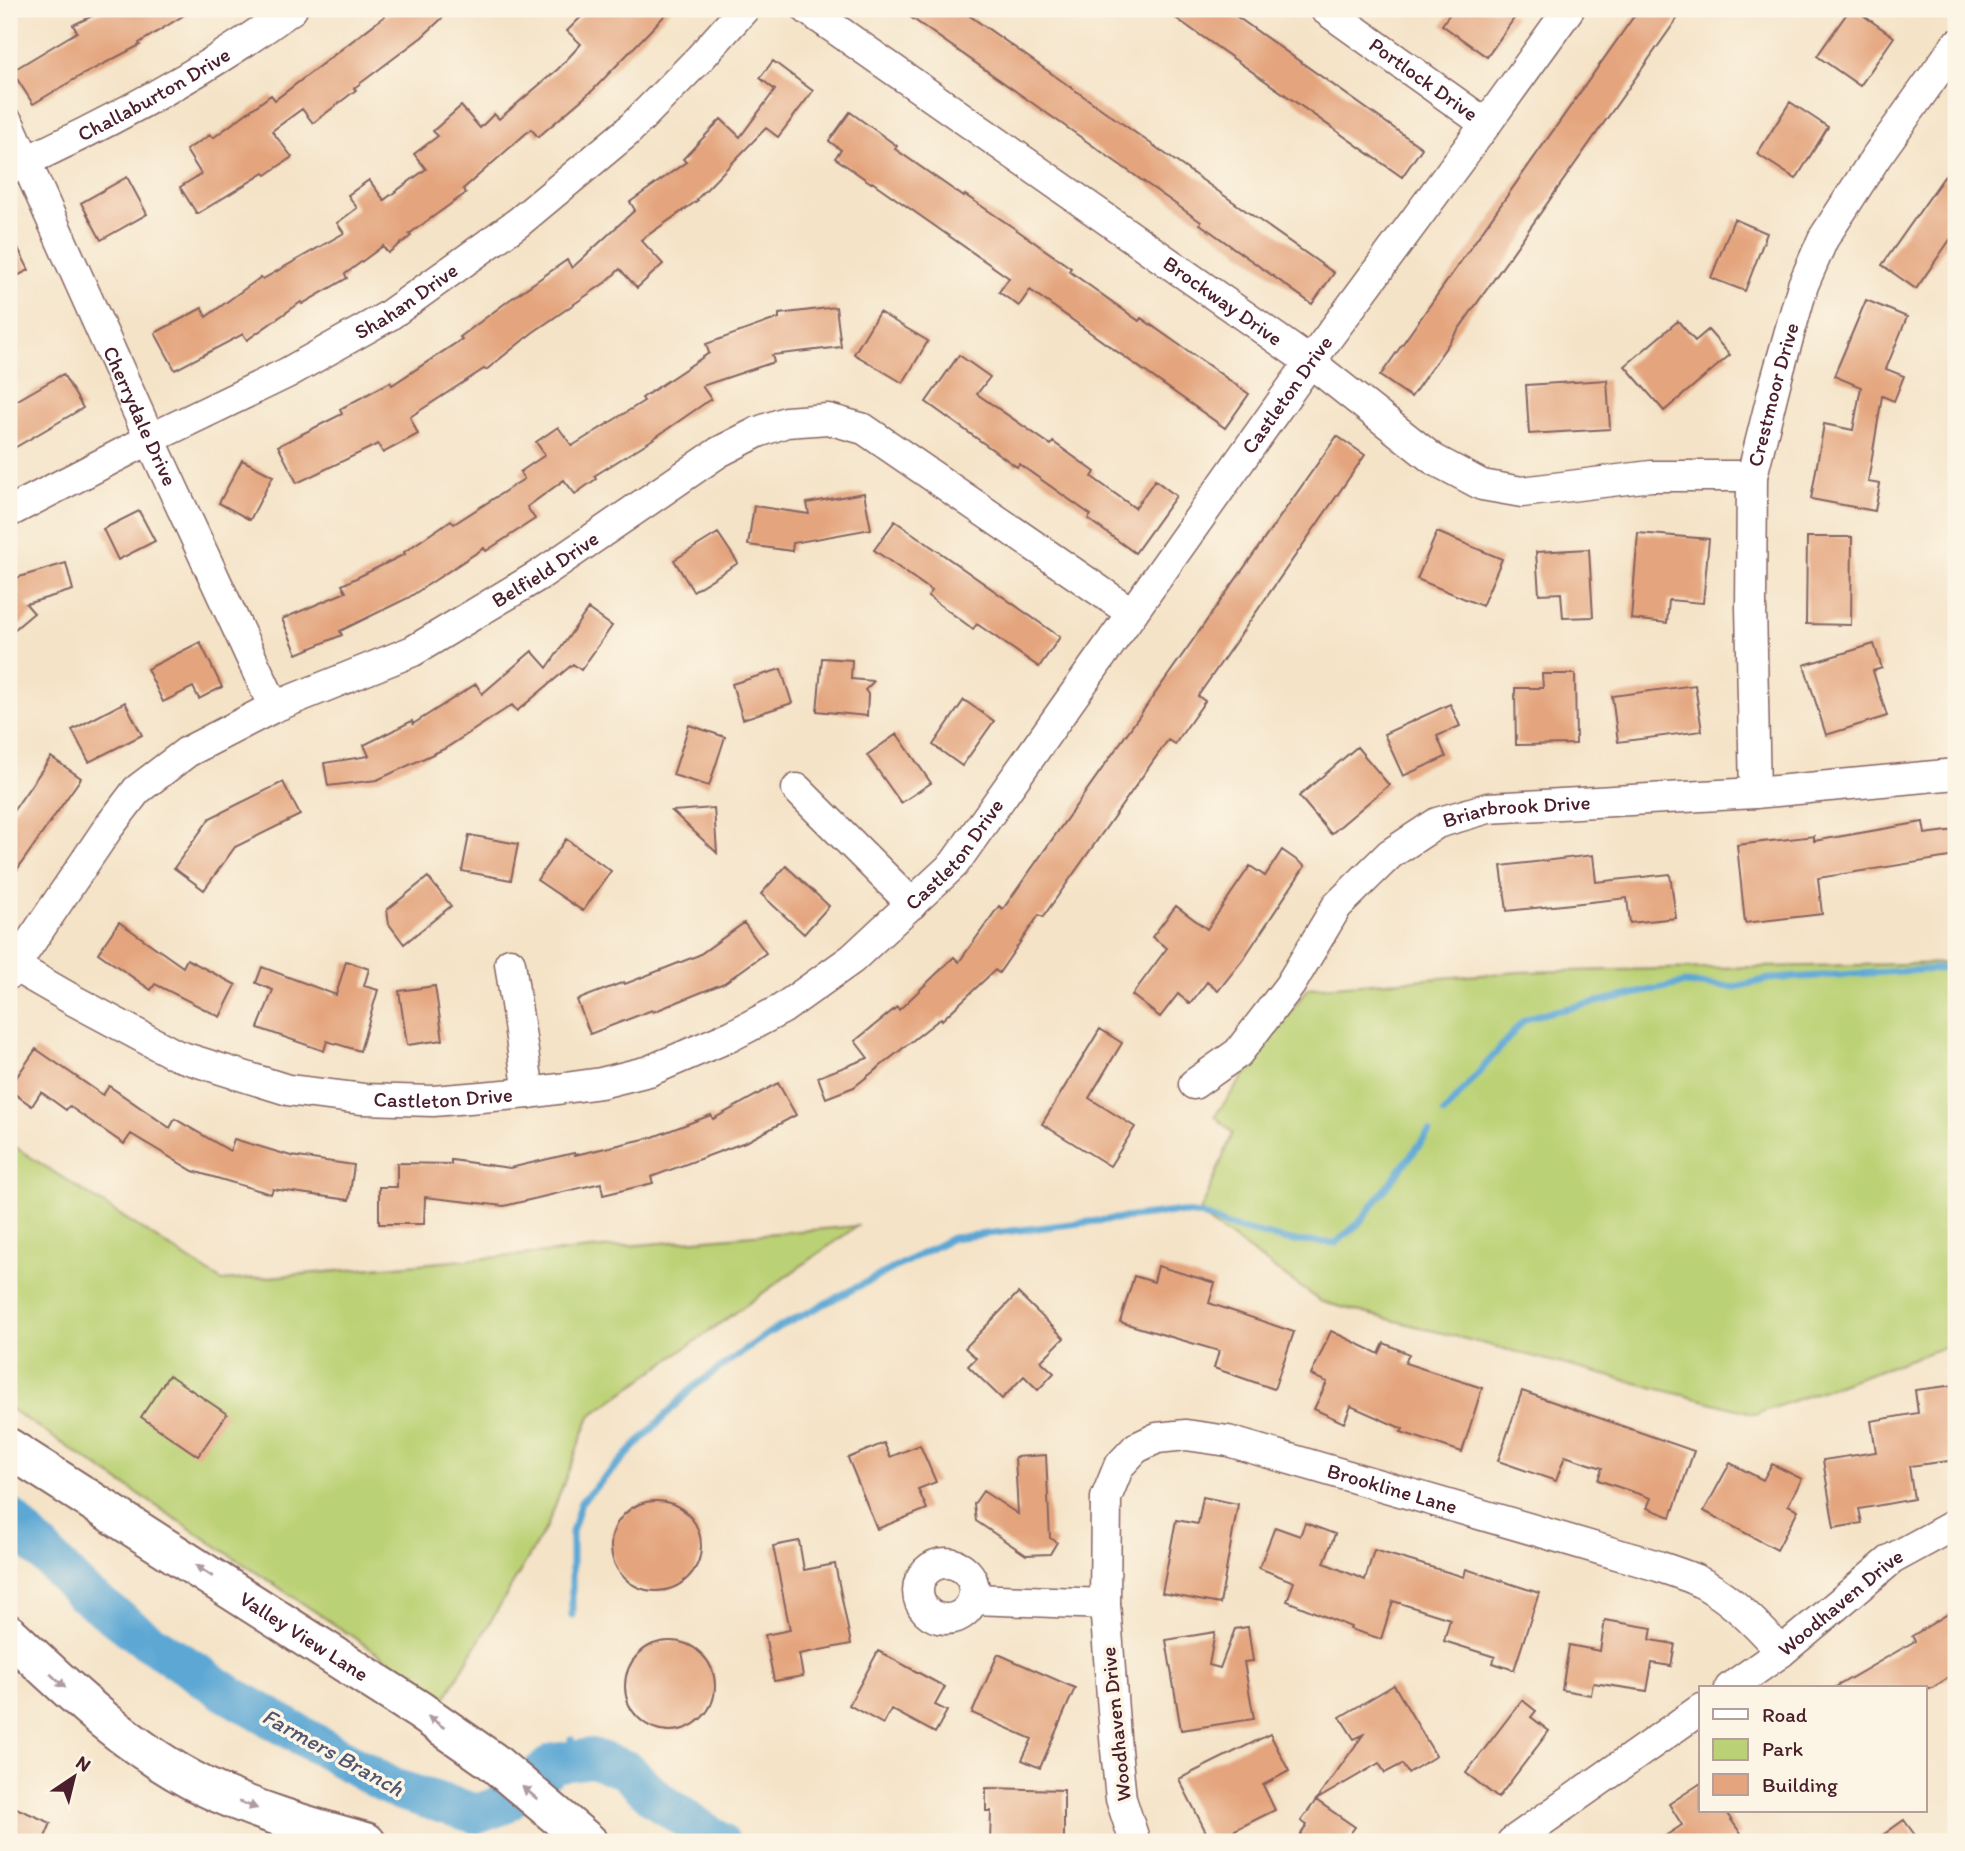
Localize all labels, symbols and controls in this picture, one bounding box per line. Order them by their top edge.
street label: Portlock Drive [1365,32,1483,126]
street label: Challaburton Drive [73,41,235,147]
street label: Brockway Drive [1159,250,1287,351]
street label: Shahan Drive [350,257,462,344]
street label: Crestmoor Drive [1742,320,1804,469]
street label: Castleton Drive [1236,330,1337,458]
street label: Cherrydale Drive [98,342,183,490]
street label: Belfield Drive [487,525,603,613]
street label: Briarbrook Drive [1440,789,1591,833]
street label: Castleton Drive [900,793,1008,915]
street label: Castleton Drive [373,1081,514,1113]
street label: Brookline Lane [1324,1457,1460,1519]
street label: Woodhaven Drive [1773,1543,1907,1661]
one-way arrow [194,1565,214,1578]
street label: Valley View Lane [235,1586,373,1686]
street label: Woodhaven Drive [1095,1646,1136,1803]
one-way arrow [50,1673,67,1690]
legend [1699,1686,1926,1812]
water label: Farmers Branch [257,1702,409,1802]
text: Road [1762,1702,1808,1727]
one-way arrow [427,1715,445,1729]
text: Park [1762,1736,1804,1761]
north arrow [38,1742,108,1812]
text: N [72,1750,95,1777]
text: Building [1762,1772,1838,1797]
one-way arrow [522,1786,539,1801]
one-way arrow [237,1799,258,1810]

